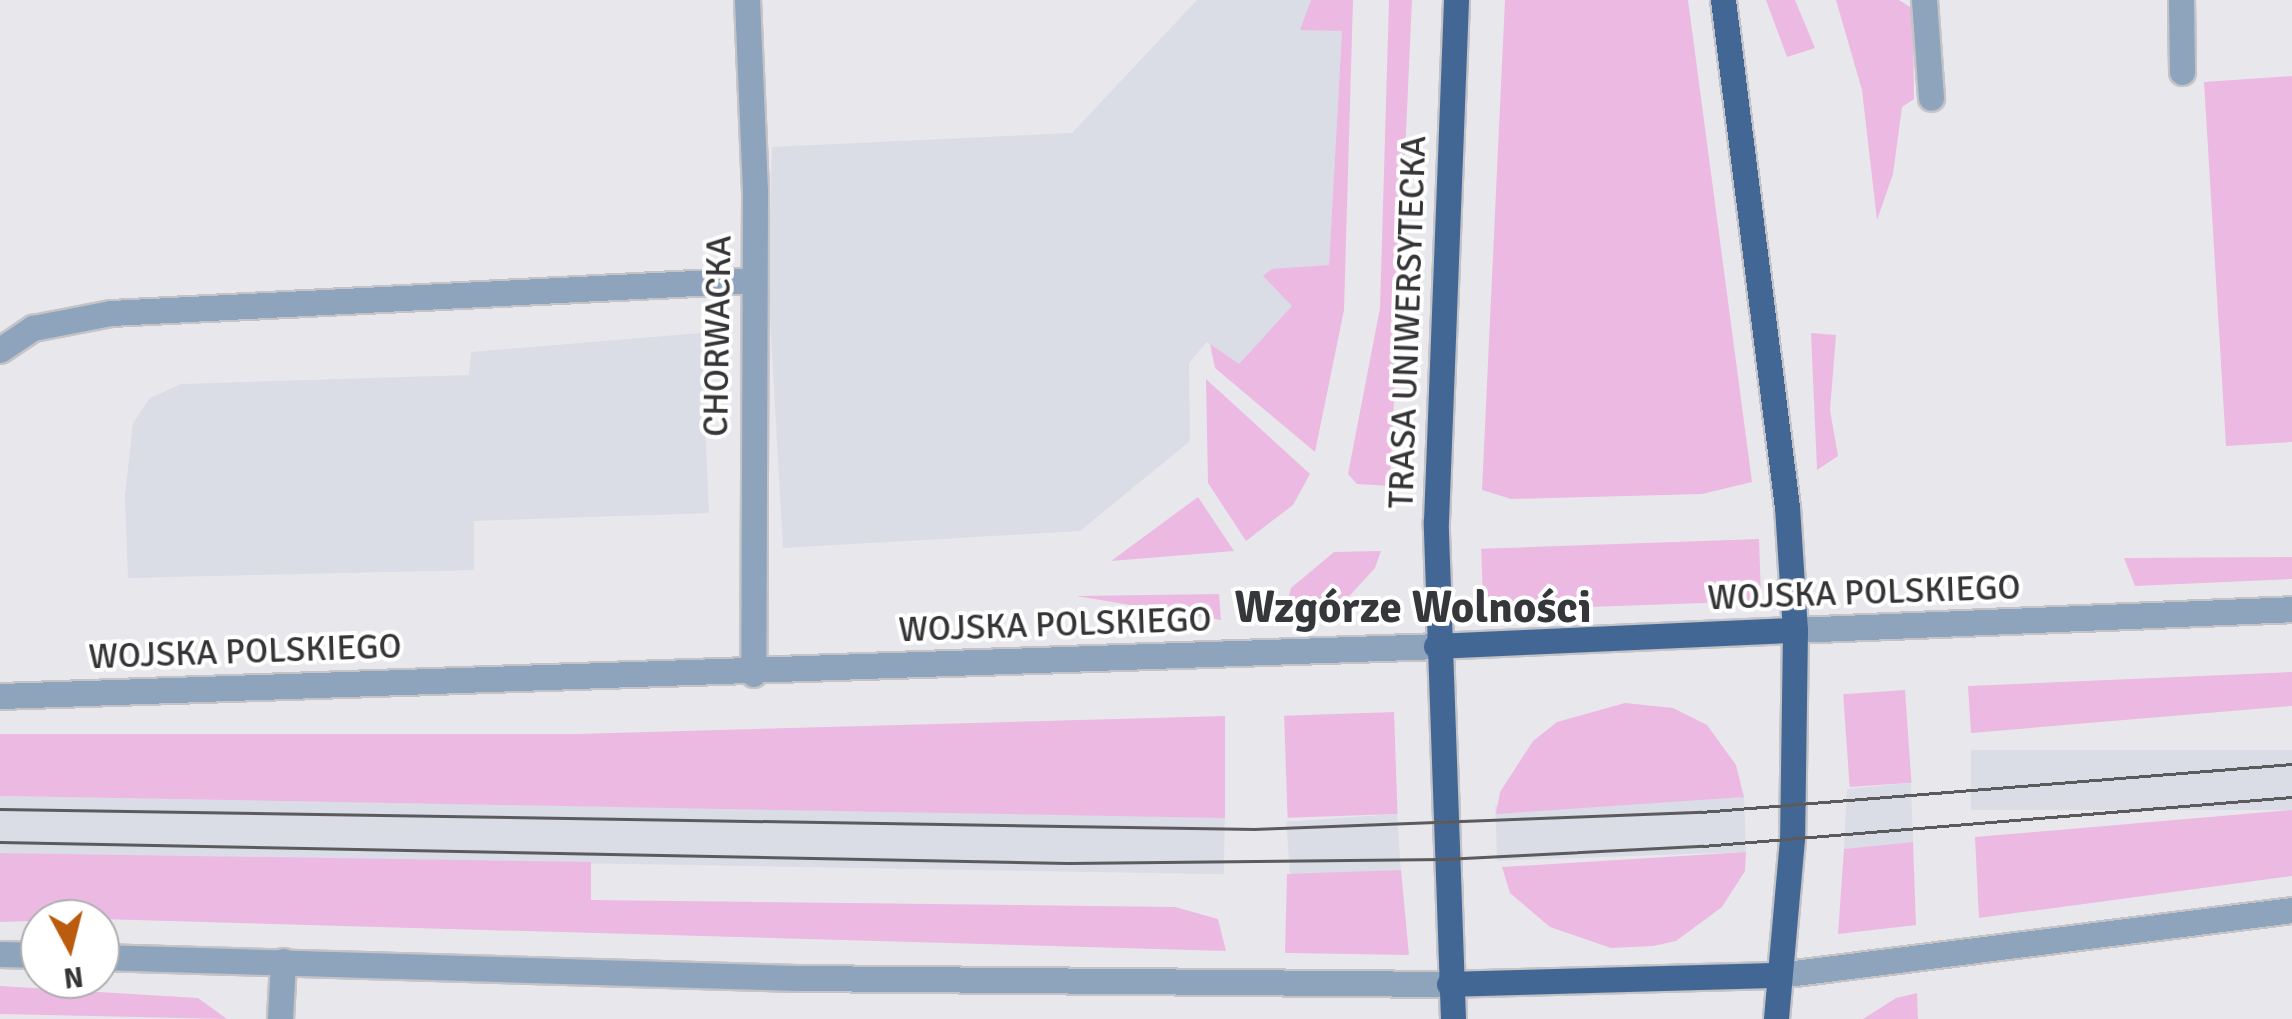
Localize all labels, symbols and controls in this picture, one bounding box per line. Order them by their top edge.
street label: TRASA UNIWERSYTECKA [1381,135,1435,509]
street label: CHORWACKA [695,235,741,437]
street label: WOJSKA POLSKIEGO [1707,567,2021,619]
district label: Wzgórze Wolności [1234,581,1592,635]
street label: WOJSKA POLSKIEGO [898,599,1212,651]
street label: WOJSKA POLSKIEGO [88,626,402,678]
north arrow [20,899,120,999]
text: N [62,959,85,995]

